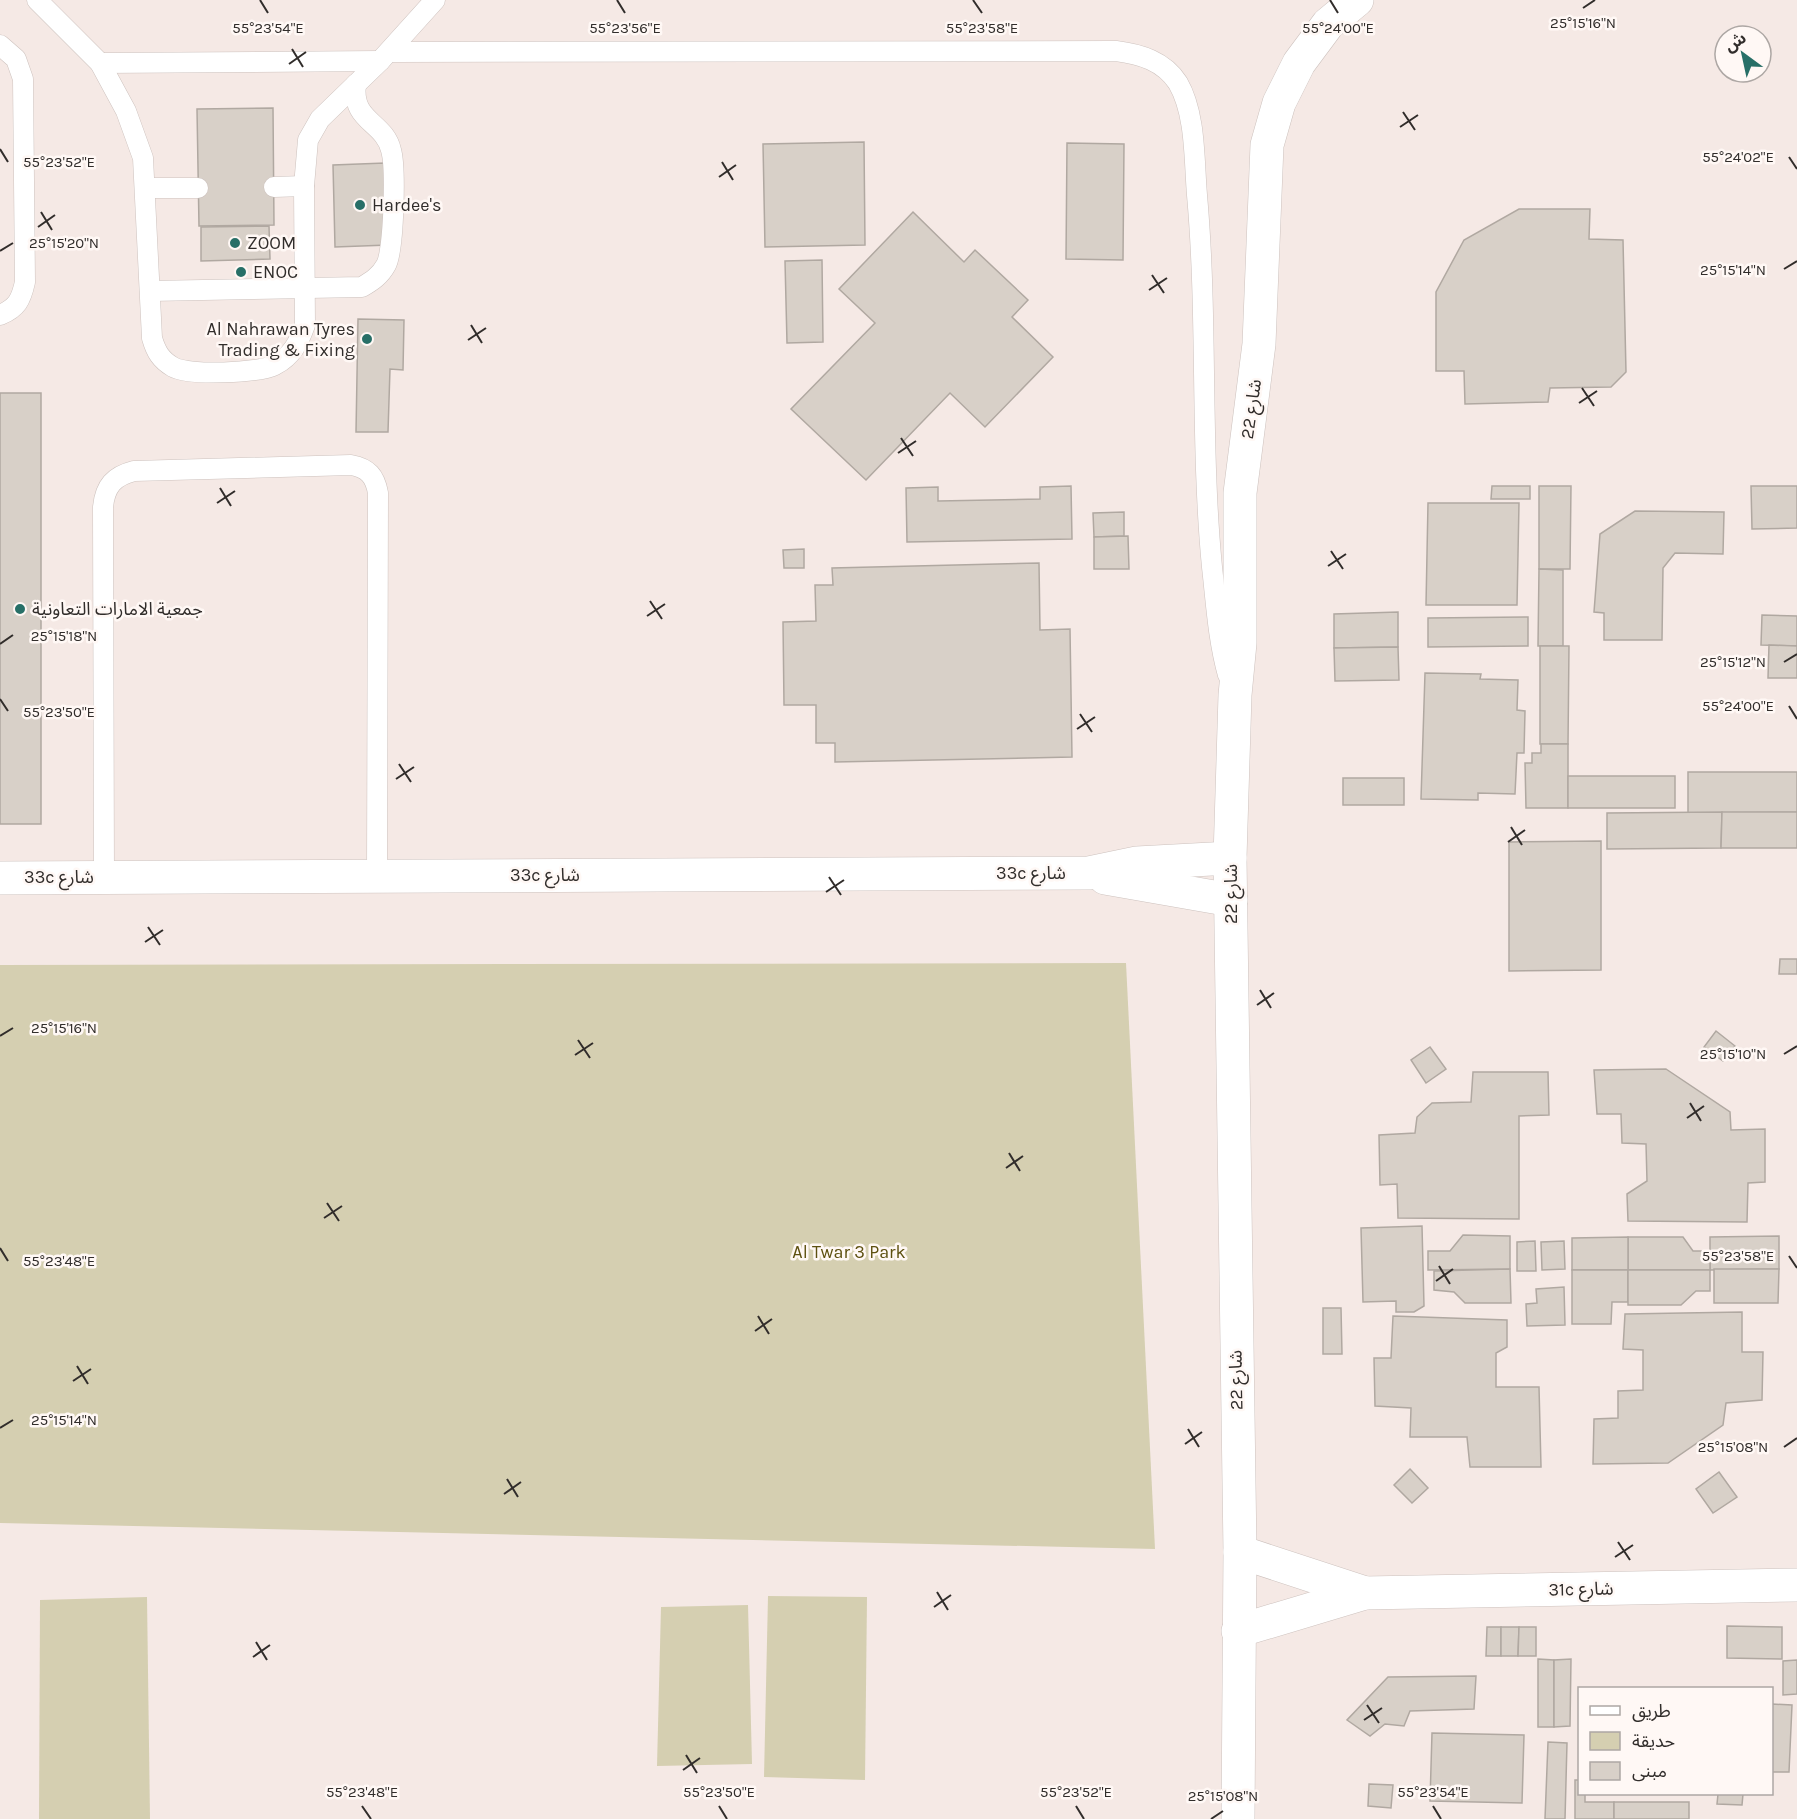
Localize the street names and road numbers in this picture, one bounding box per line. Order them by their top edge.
street label: شارع 22 [1236,378,1269,441]
street label: 33c شارع [996,862,1066,887]
street label: 33c شارع [510,864,580,889]
street label: شارع 22 [1220,864,1245,924]
street label: 33c شارع [24,866,94,891]
street label: شارع 22 [1224,1350,1251,1410]
street label: 31c شارع [1548,1577,1614,1604]

